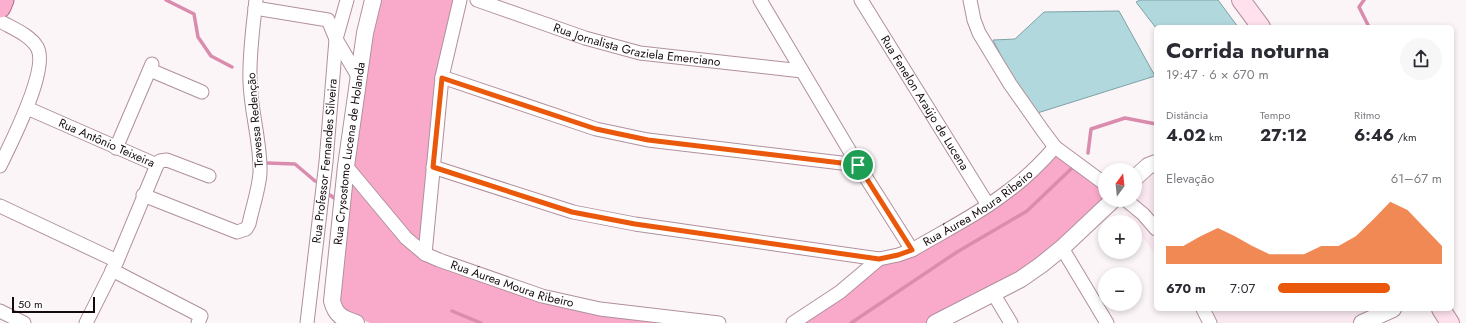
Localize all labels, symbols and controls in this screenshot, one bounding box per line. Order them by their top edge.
street label: Rua Jornalista Graziela Emerciano [551,19,722,71]
street label: Rua Fenelon Araújo de Lucena [876,32,973,174]
text: Corrida noturna [1166,34,1329,66]
button: share [1400,38,1442,80]
street label: Rua Crysostomo Lucena de Holanda [329,61,370,246]
text: 19:47 · 6 × 670 m [1166,65,1269,84]
street label: Travessa Redenção [242,71,268,168]
street label: Rua Professor Fernandes Silveira [307,78,342,244]
text: Distância [1166,107,1208,123]
text: Tempo [1260,107,1291,123]
text: Ritmo [1354,107,1380,123]
street label: Rua Antônio Teixeira [56,114,158,172]
text: 4.02 [1166,123,1206,147]
text: 27:12 [1260,123,1307,147]
text: 6:46 [1354,123,1394,147]
text: km [1206,129,1222,145]
text: /km [1394,129,1416,145]
pin [841,148,875,182]
icon: arrive [847,154,869,176]
north arrow [1098,163,1142,207]
map controls [1098,163,1142,311]
street label: Rua Áurea Moura Ribeiro [920,165,1037,251]
text: Elevação [1166,169,1214,188]
text: 61–67 m [1391,169,1442,188]
button: + [1098,215,1142,259]
street label: Rua Áurea Moura Ribeiro [448,256,576,312]
button: − [1098,267,1142,311]
text: 670 m [1166,279,1206,298]
text: 7:07 [1230,279,1255,298]
scale bar [12,295,95,314]
text: 50 m [18,296,43,312]

